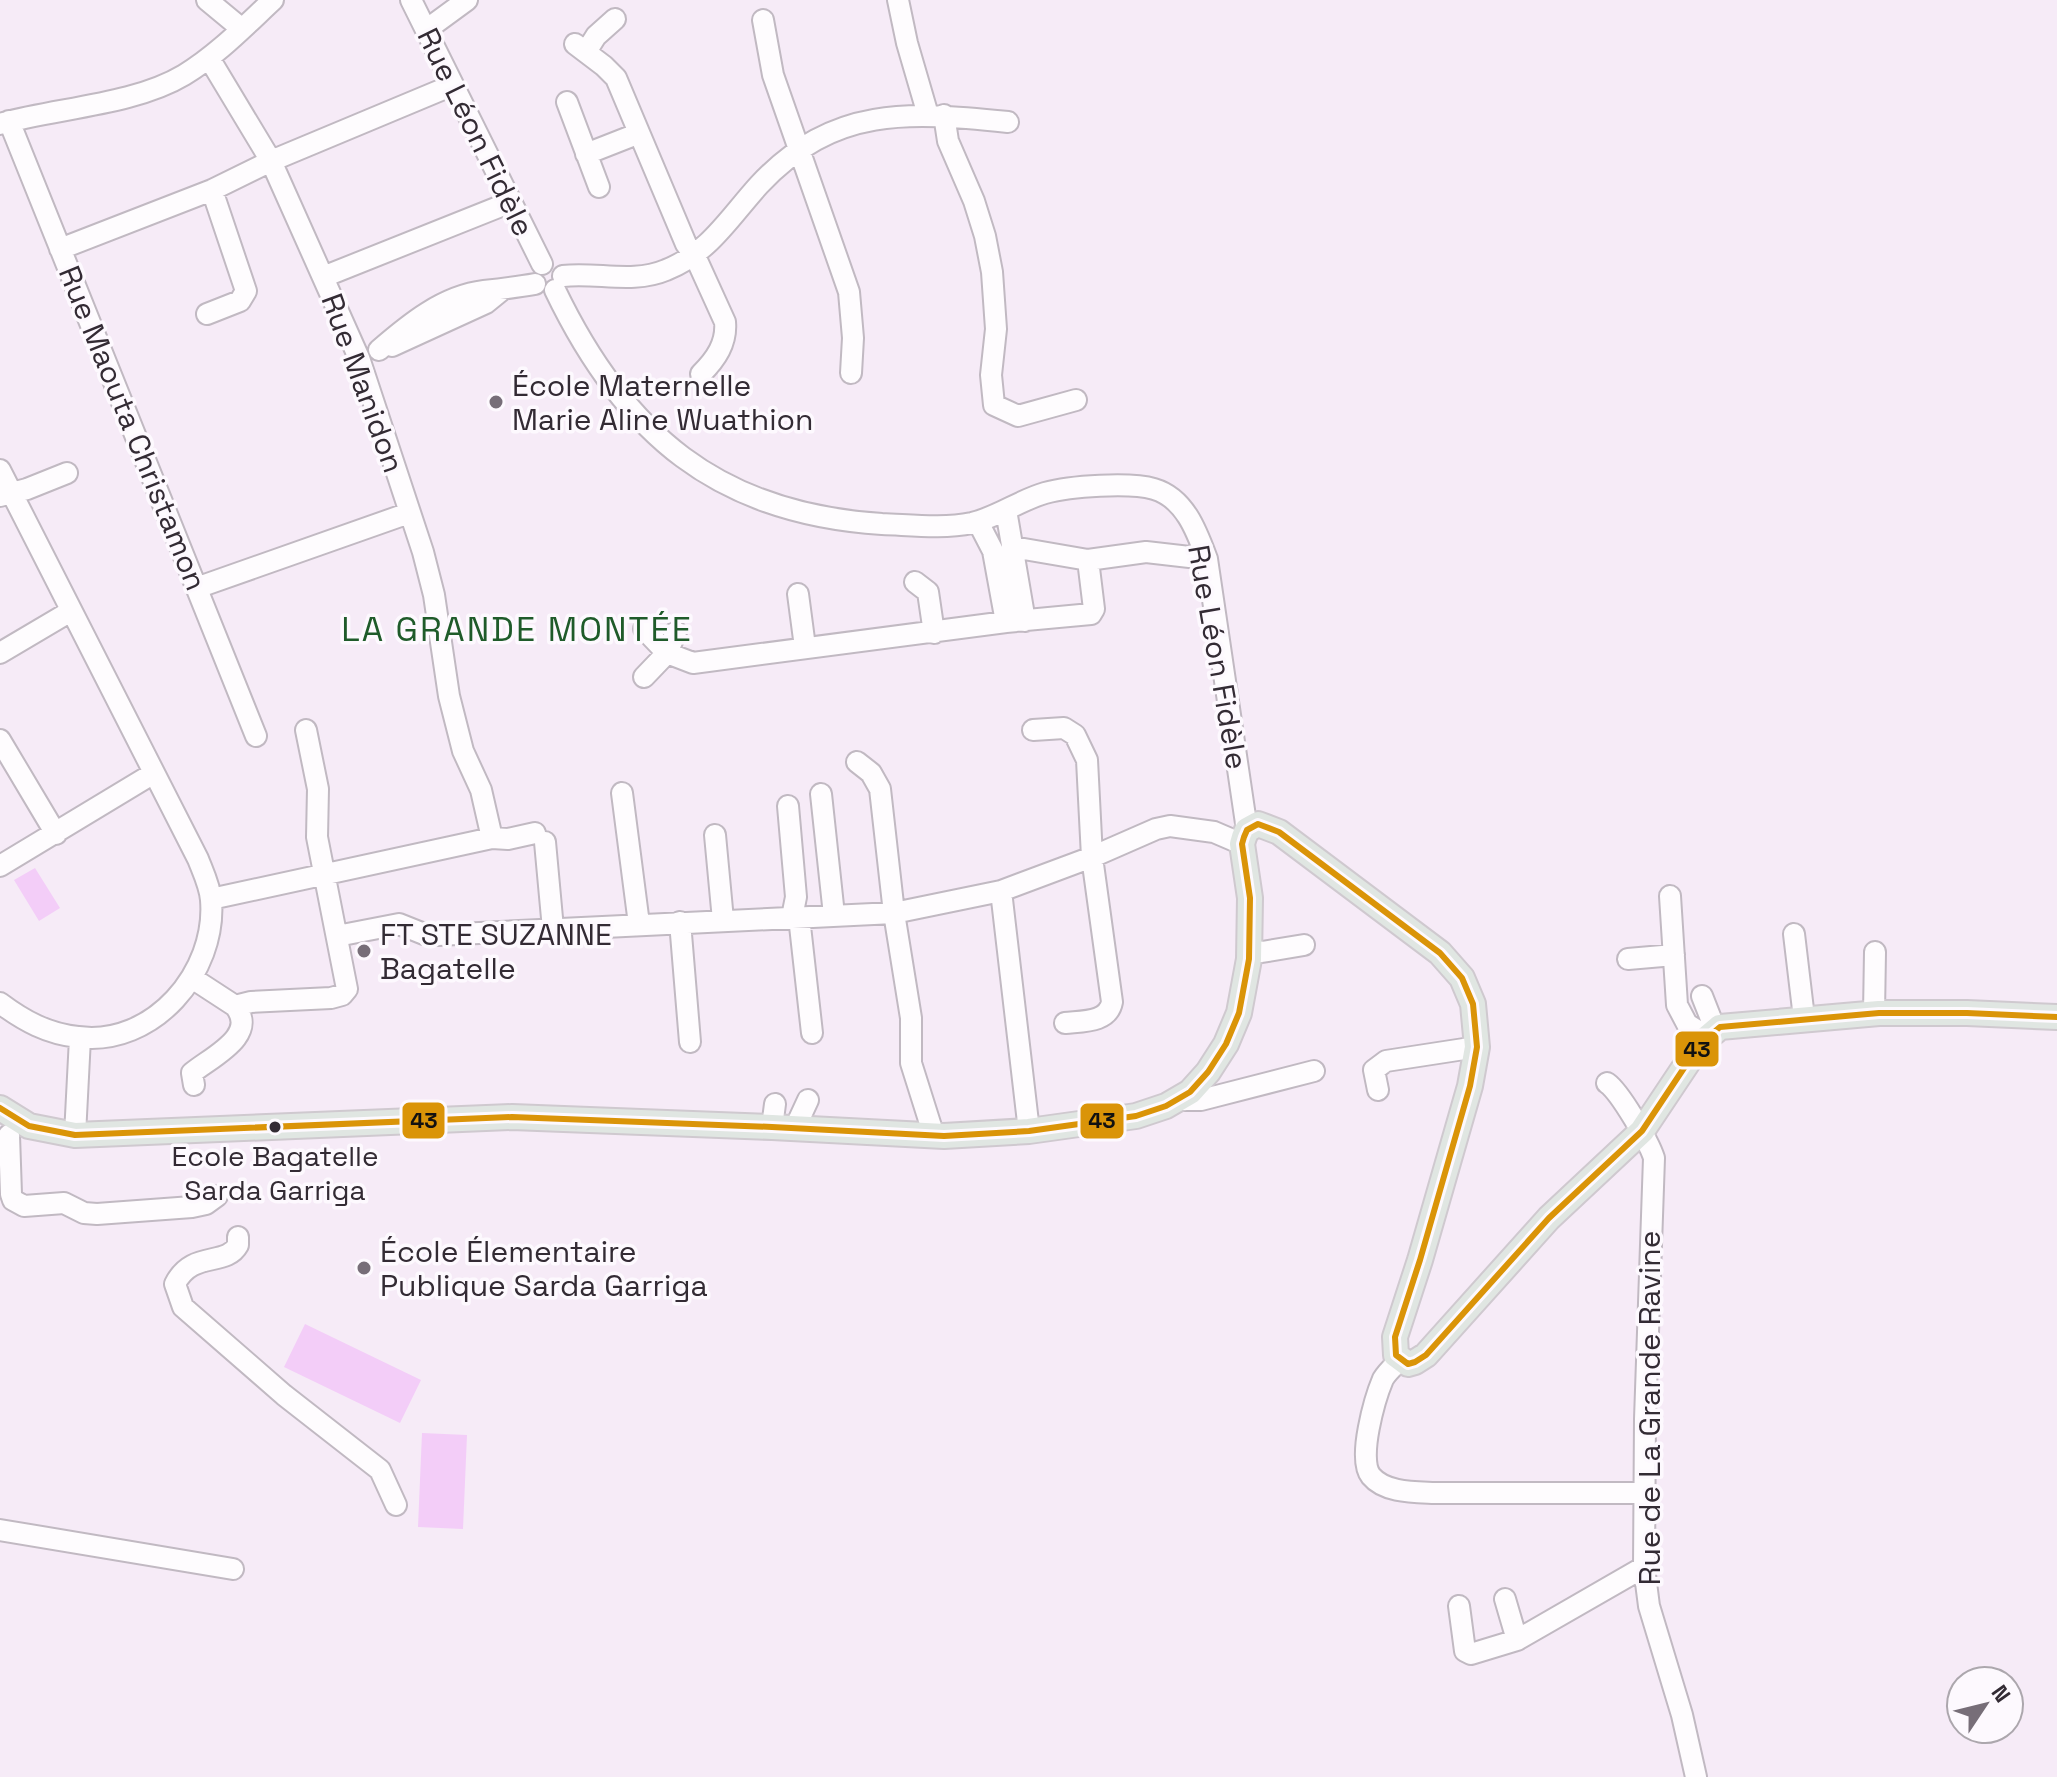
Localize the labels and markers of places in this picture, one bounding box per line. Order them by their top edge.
place label: École Maternelle Marie Aline Wuathion [512,366,813,439]
marker: École Maternelle Marie Aline Wuathion [487,393,505,411]
place label: FT STE SUZANNE Bagatelle [380,915,612,988]
marker: FT STE SUZANNE Bagatelle [355,942,373,960]
marker: Ecole Bagatelle Sarda Garriga [267,1119,283,1135]
place label: Ecole Bagatelle Sarda Garriga [171,1138,379,1208]
place label: École Élementaire Publique Sarda Garriga [380,1232,708,1305]
marker: École Élementaire Publique Sarda Garriga [355,1259,373,1277]

